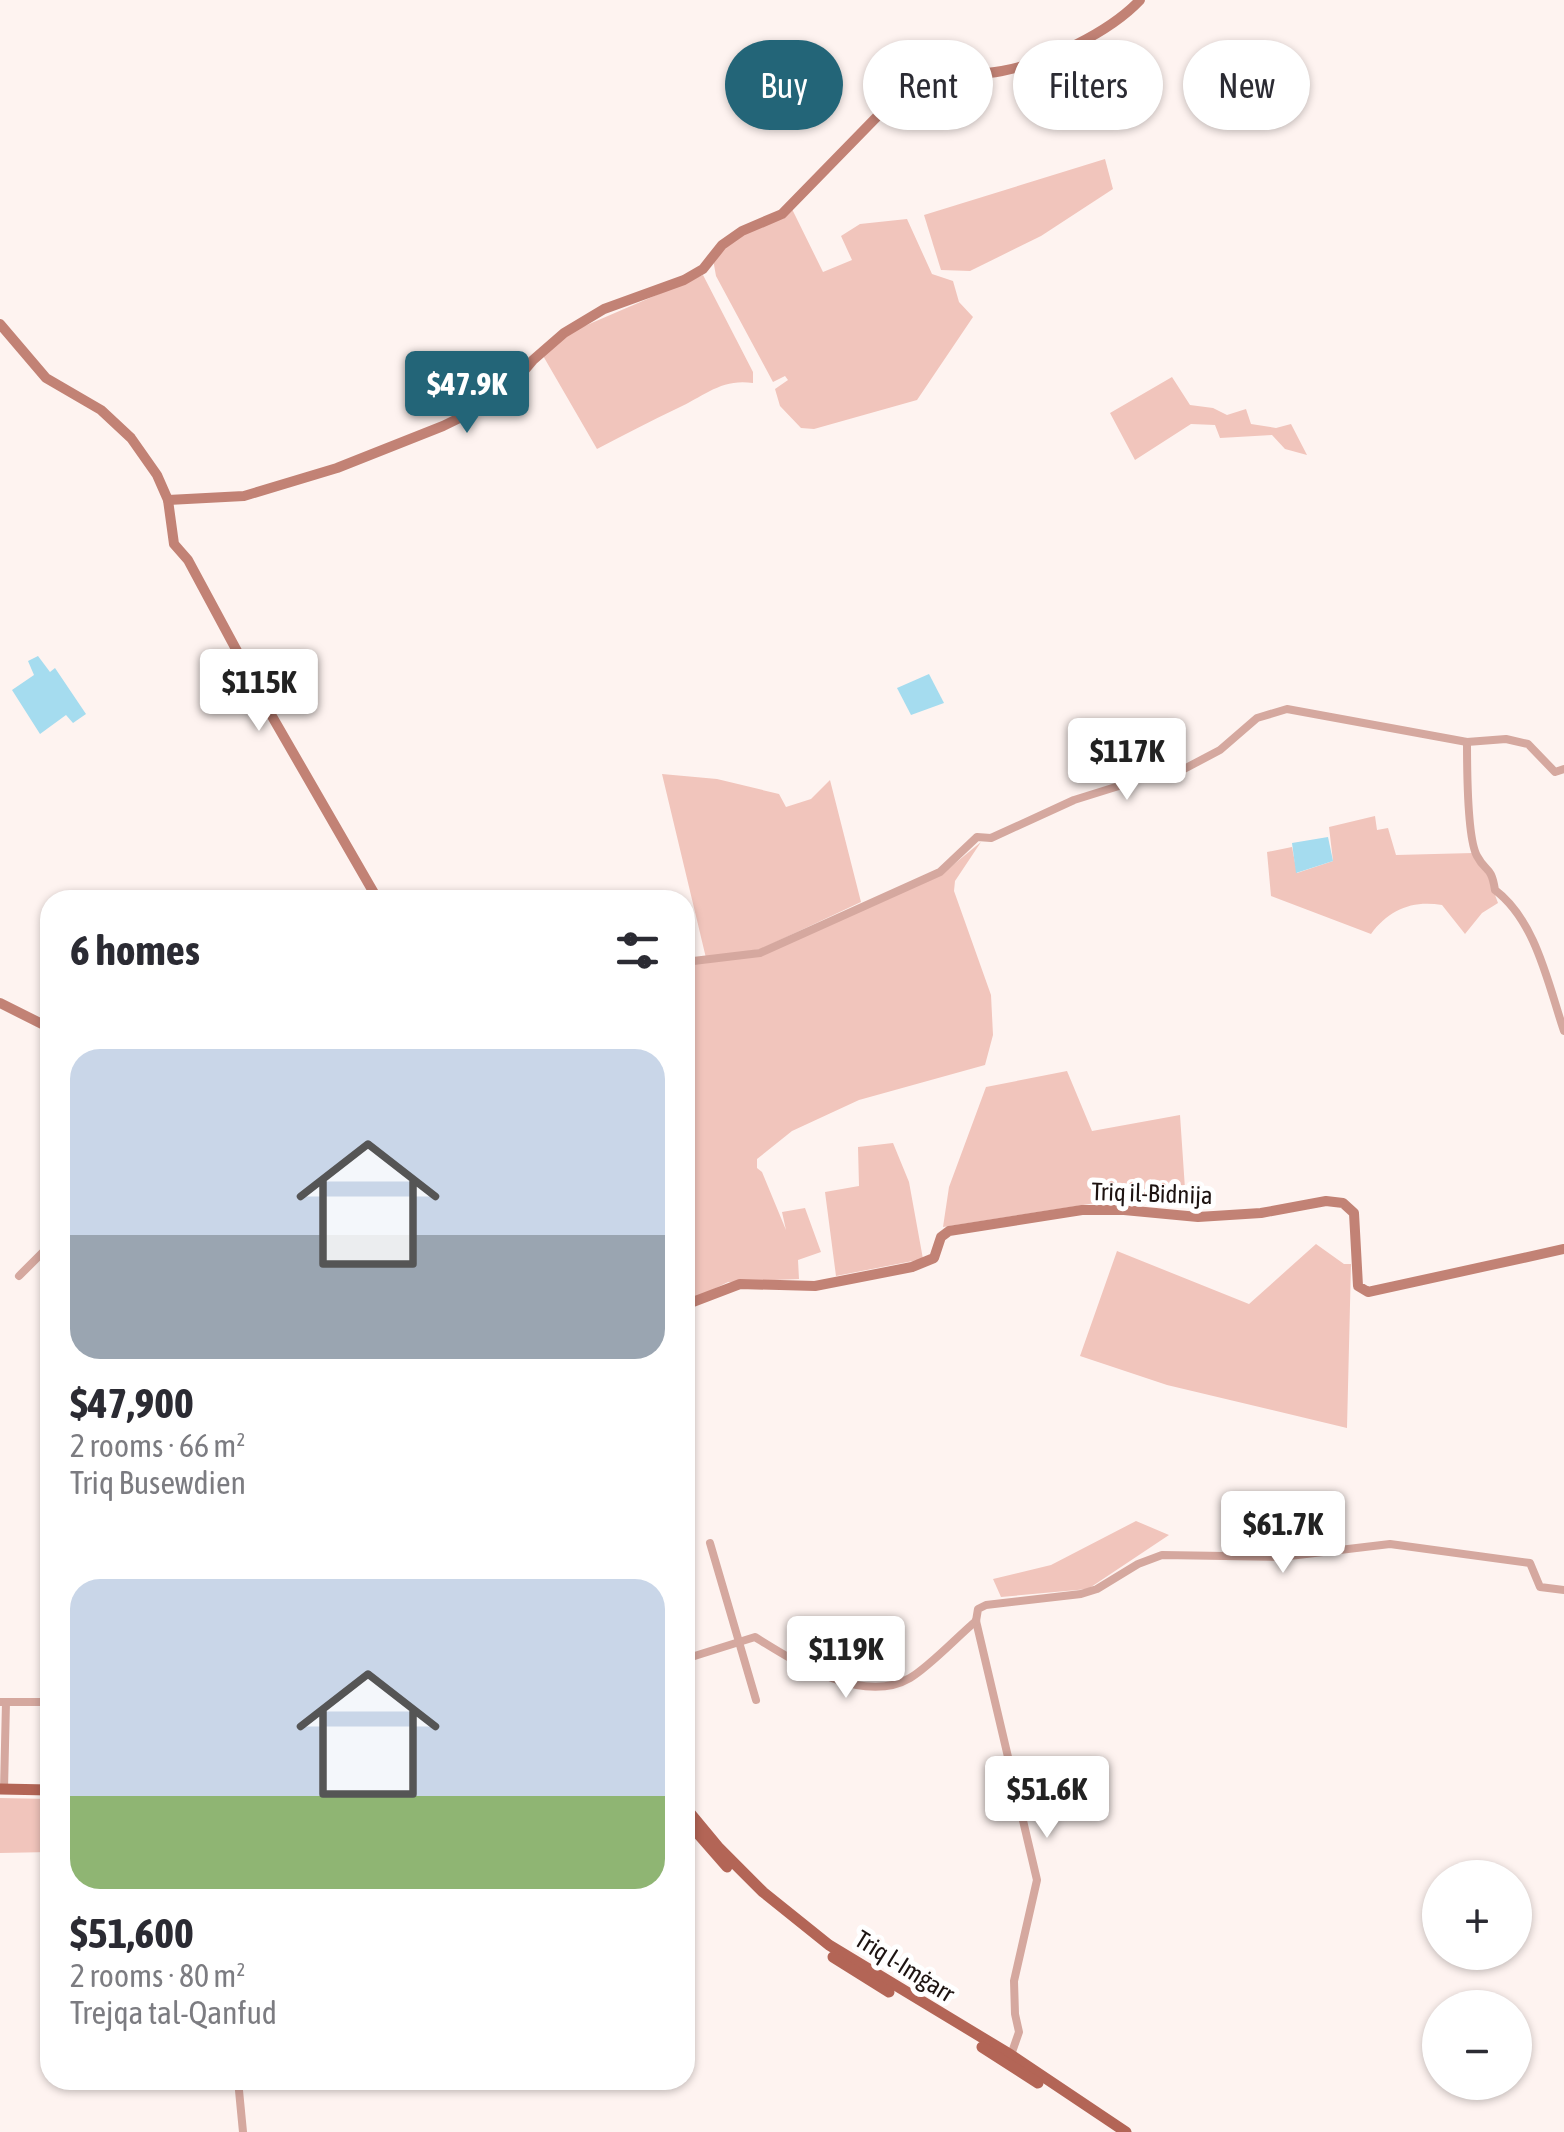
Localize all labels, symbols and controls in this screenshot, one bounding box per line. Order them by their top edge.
chip: Buy [725,40,843,130]
chip: Rent [863,40,993,130]
chip: Filters [1013,40,1163,130]
chip: New [1183,40,1310,130]
pin: $47.9K [386,351,548,436]
text: $47.9K [427,365,507,402]
pin: $115K [189,649,329,734]
text: $115K [222,663,296,700]
pin: $117K [1057,718,1197,803]
text: $117K [1090,732,1164,769]
icon: filters [610,923,665,978]
text: 6 homes [70,926,200,974]
icon: home [278,1114,458,1294]
street label: Triq il-Bidnija [1091,1177,1213,1209]
text: $47,900 [70,1379,194,1427]
text: 2 rooms · 66 m² [70,1427,245,1464]
text: Triq Busewdien [70,1464,246,1501]
pin: $61.7K [1202,1491,1364,1576]
text: $61.7K [1243,1505,1323,1542]
pin: $119K [776,1616,916,1701]
text: $119K [809,1630,883,1667]
icon: home [278,1644,458,1824]
pin: $51.6K [966,1756,1128,1841]
text: $51.6K [1007,1770,1087,1807]
map controls [1422,1860,1532,2100]
button: + [1422,1860,1532,1970]
text: $51,600 [70,1909,194,1957]
street label: Triq l-Imġarr [850,1925,960,2008]
text: 2 rooms · 80 m² [70,1957,245,1994]
button: − [1422,1990,1532,2100]
text: Trejqa tal-Qanfud [70,1994,277,2031]

